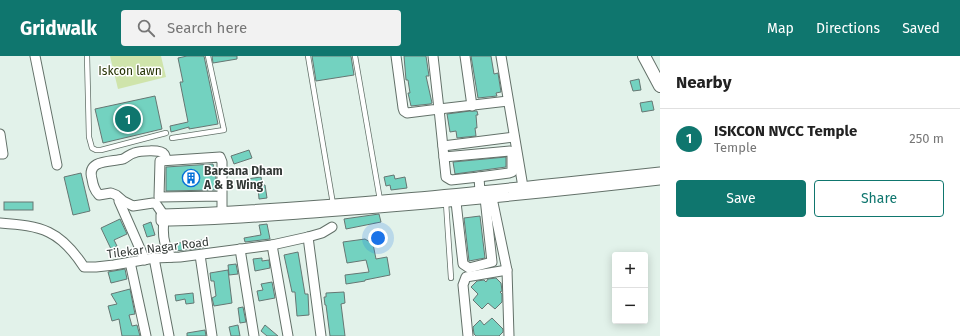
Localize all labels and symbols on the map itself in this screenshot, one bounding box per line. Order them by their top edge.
park label: Iskcon lawn [98,64,162,78]
pin: 1 [115,104,141,134]
place label: Barsana Dham A & B Wing [203,164,283,192]
building icon: Barsana Dham A & B Wing [181,168,201,188]
your location [368,228,388,248]
street label: Tilekar Nagar Road [106,235,210,261]

